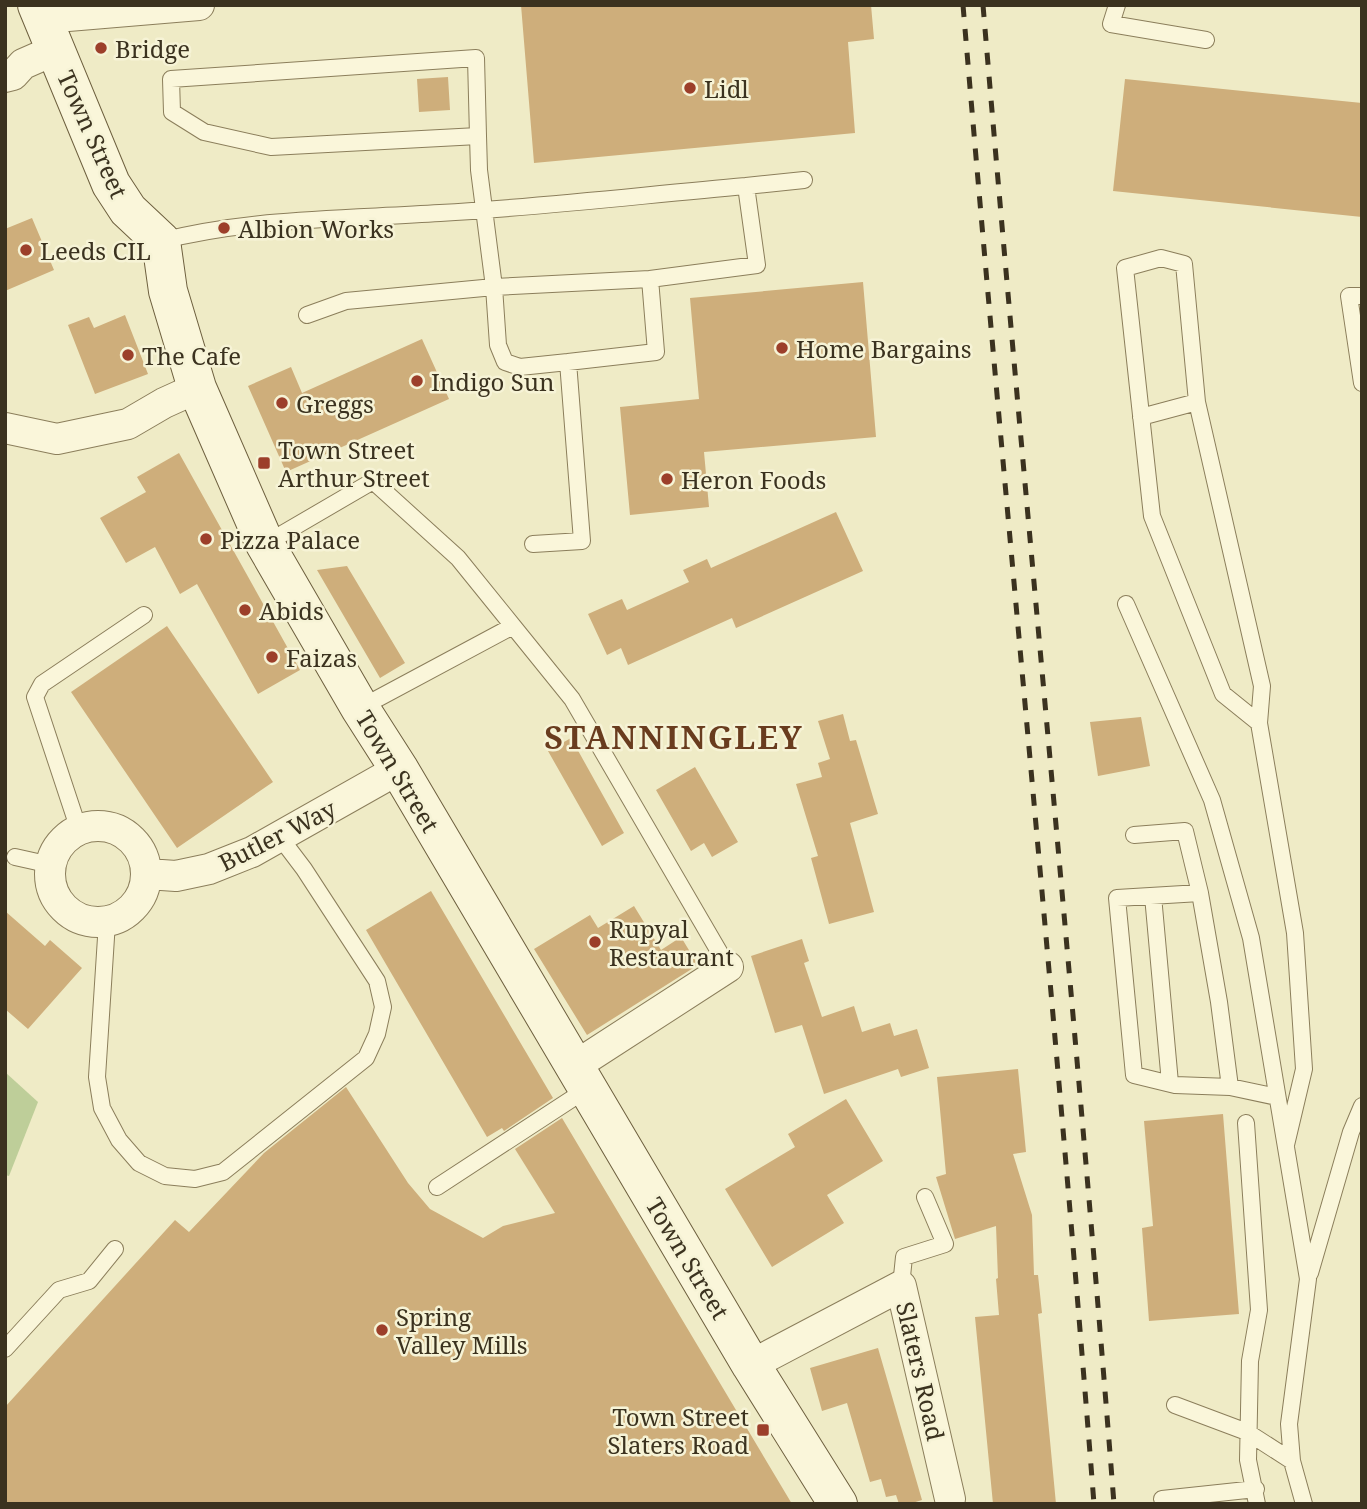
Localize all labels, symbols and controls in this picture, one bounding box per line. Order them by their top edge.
place label: Bridge [115,32,190,65]
marker: Bridge [93,40,109,56]
street label: Town Street [50,65,136,203]
place label: Lidl [704,72,749,105]
marker: Lidl [682,80,698,96]
place label: Albion Works [238,212,394,245]
marker: Albion Works [216,220,232,236]
place label: Leeds CIL [40,234,151,267]
marker: Leeds CIL [18,242,34,258]
place label: Home Bargains [796,332,972,365]
place label: The Cafe [142,339,241,372]
marker: Home Bargains [774,340,790,356]
marker: The Cafe [120,347,136,363]
place label: Indigo Sun [431,365,554,398]
marker: Indigo Sun [409,373,425,389]
place label: Greggs [296,387,374,420]
marker: Greggs [274,395,290,411]
place label: Town Street Arthur Street [278,433,430,494]
marker: Town Street Arthur Street [256,455,272,471]
place label: Heron Foods [681,463,826,496]
marker: Heron Foods [659,471,675,487]
place label: Pizza Palace [220,523,360,556]
marker: Pizza Palace [198,531,214,547]
place label: Abids [259,594,324,627]
marker: Abids [237,602,253,618]
place label: Faizas [286,641,357,674]
marker: Faizas [264,649,280,665]
street label: Town Street [349,704,447,838]
district label: STANNINGLEY [544,715,804,758]
street label: Butler Way [213,791,342,879]
place label: Rupyal Restaurant [609,912,734,973]
marker: Rupyal Restaurant [587,934,603,950]
street label: Town Street [639,1191,737,1325]
street label: Slaters Road [889,1298,953,1444]
place label: Spring Valley Mills [396,1300,528,1361]
marker: Spring Valley Mills [374,1322,390,1338]
place label: Town Street Slaters Road [607,1400,749,1461]
marker: Town Street Slaters Road [755,1422,771,1438]

